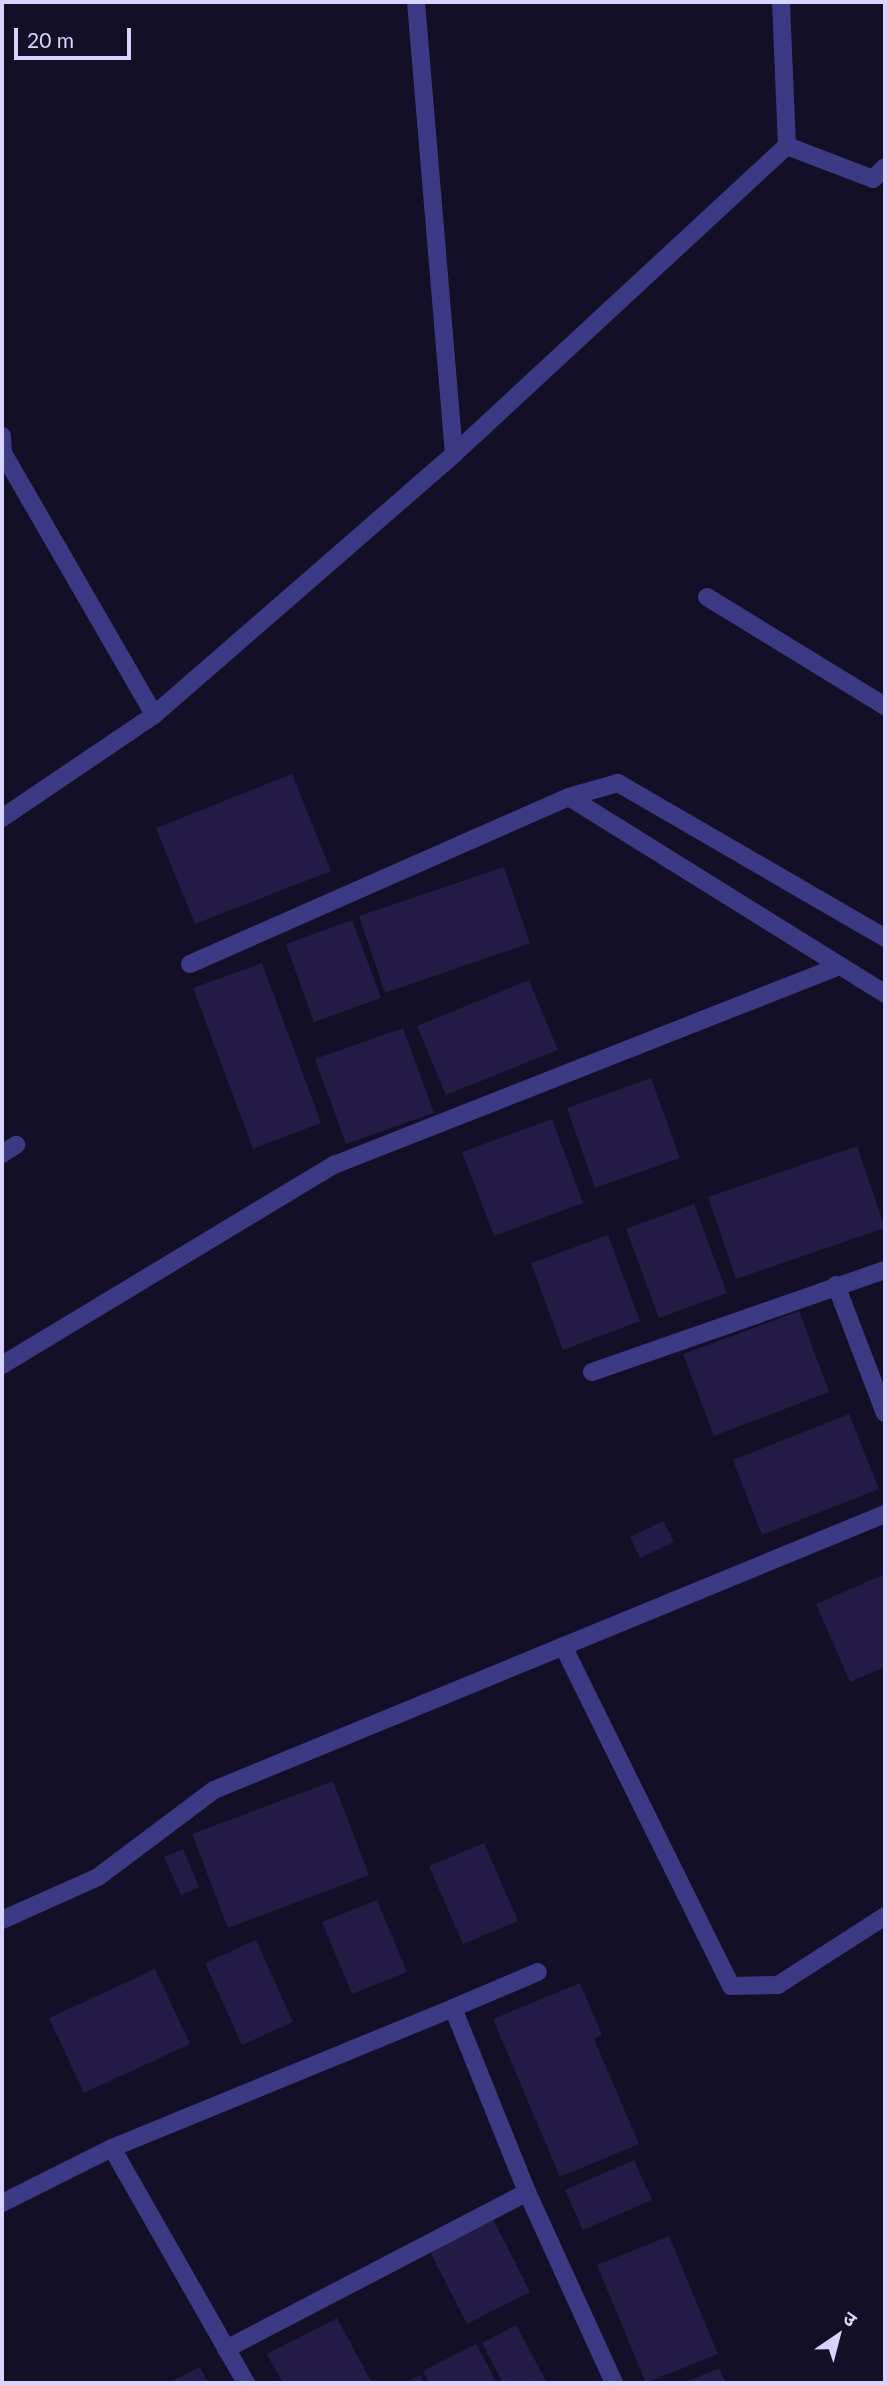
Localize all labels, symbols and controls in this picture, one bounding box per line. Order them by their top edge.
scale bar [18,14,135,58]
text: 20 m [27,27,74,52]
north arrow [803,2301,873,2371]
text: उ [839,2306,861,2331]

